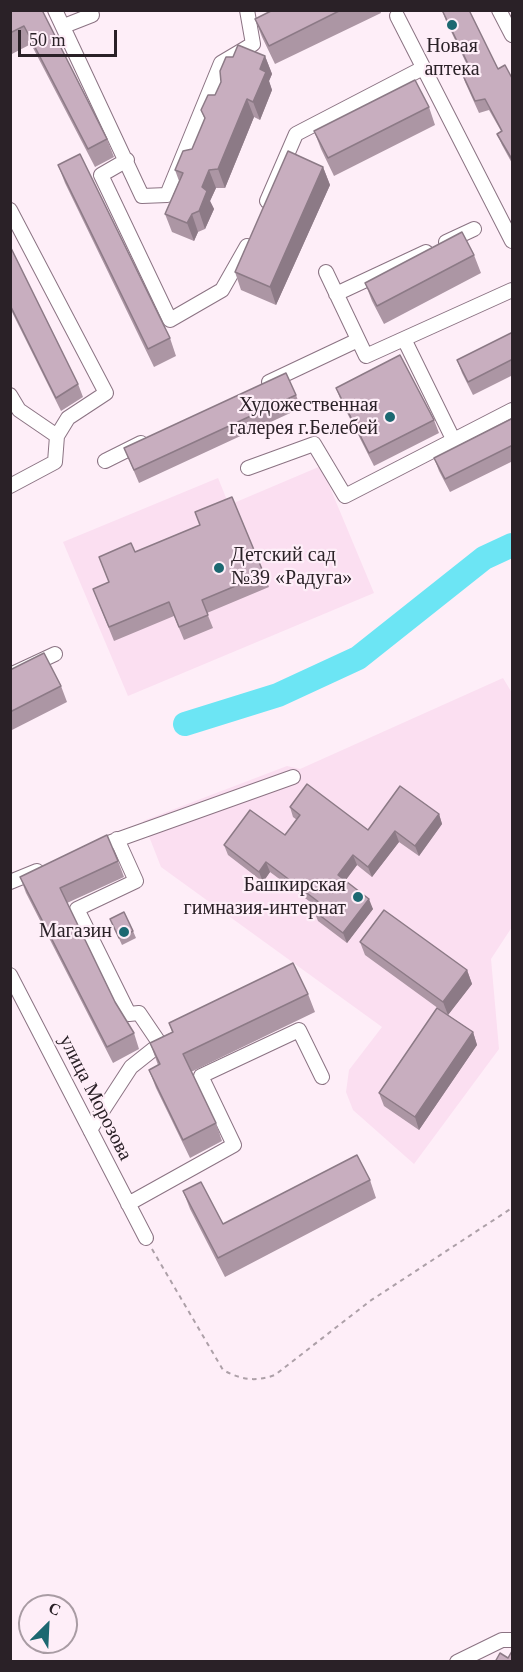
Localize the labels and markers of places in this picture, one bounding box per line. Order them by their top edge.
marker: Новая аптека [445,18,459,32]
place label: Новая аптека [424,35,480,82]
place label: Художественная галерея г.Белебей [229,394,378,441]
marker: Художественная галерея г.Белебей [383,410,397,424]
place label: Детский сад №39 «Радуга» [231,544,352,591]
marker: Детский сад №39 «Радуга» [212,561,226,575]
place label: Башкирская гимназия-интернат [184,874,346,921]
marker: Башкирская гимназия-интернат [351,890,365,904]
place label: Магазин [39,920,112,944]
marker: Магазин [117,925,131,939]

